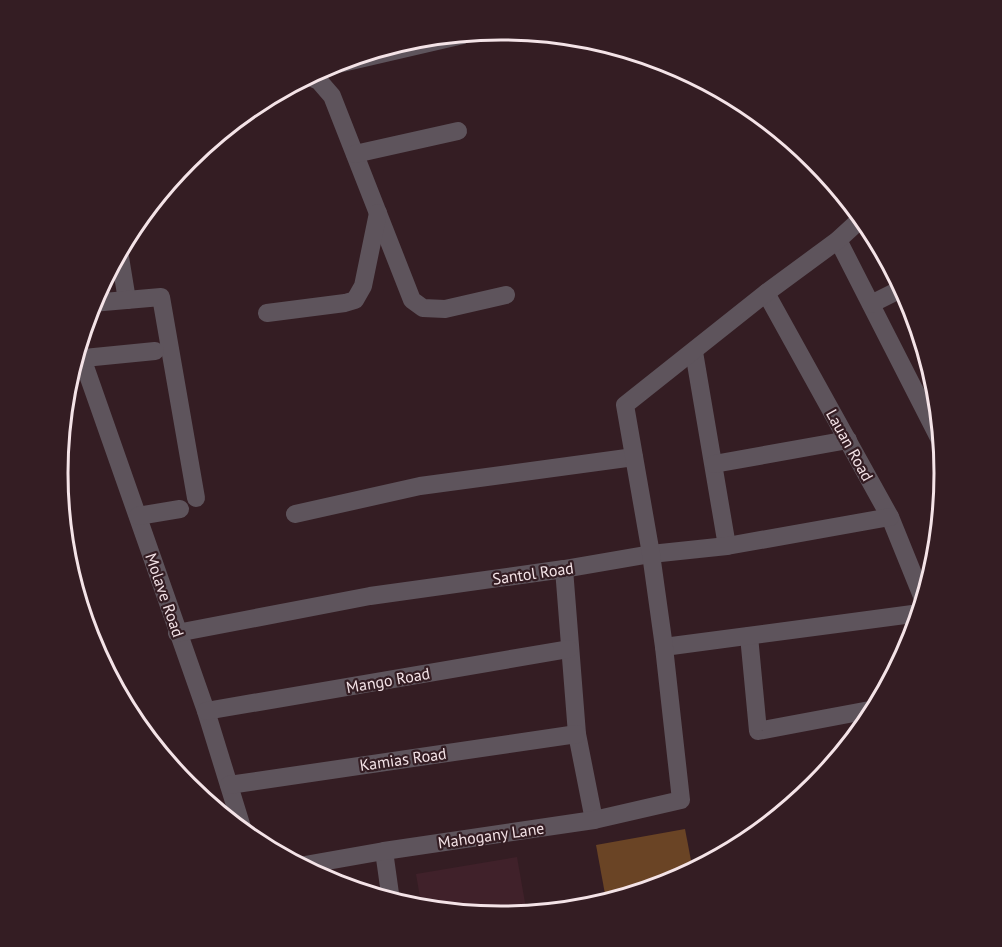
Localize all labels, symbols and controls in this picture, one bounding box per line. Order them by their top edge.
street label: Lauan Road [822,405,878,485]
street label: Molave Road [141,550,189,640]
street label: Santol Road [491,557,575,589]
street label: Mango Road [345,663,431,697]
street label: Kamias Road [358,743,448,775]
street label: Mahogany Lane [437,818,545,852]

